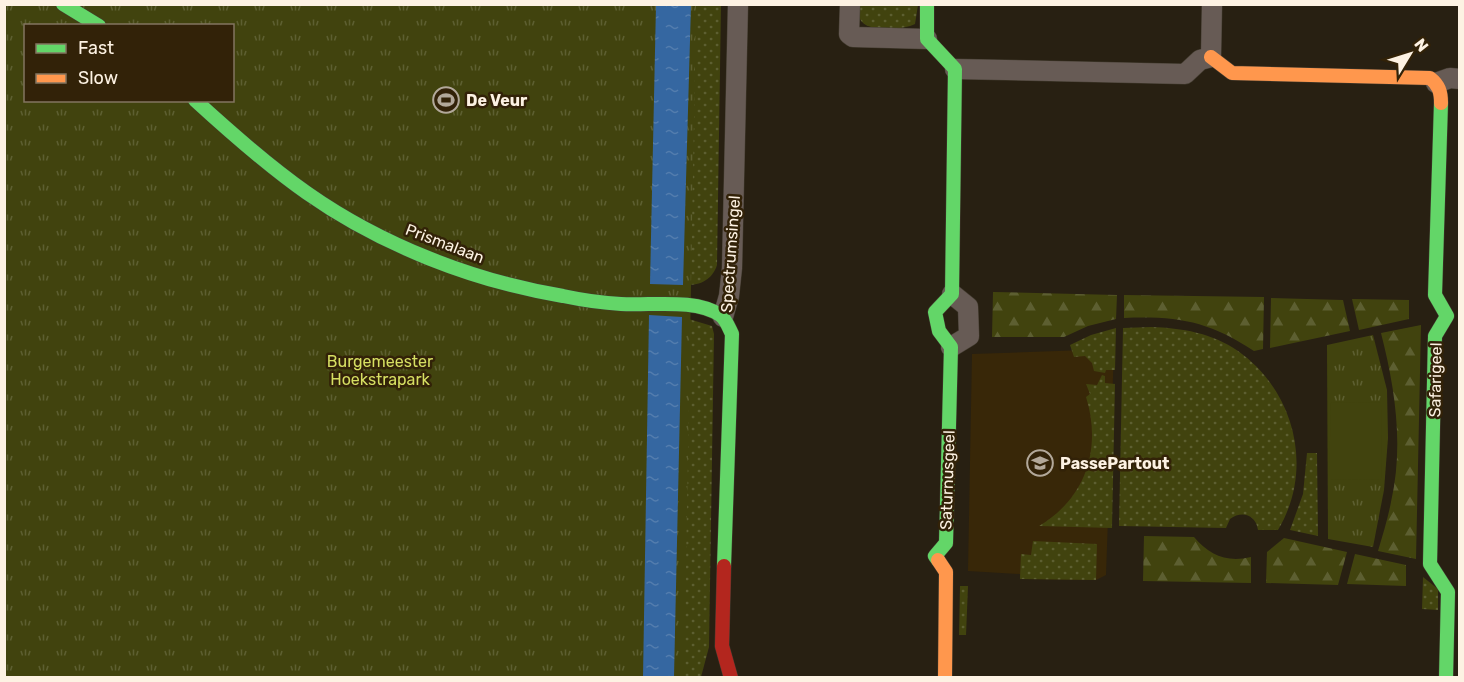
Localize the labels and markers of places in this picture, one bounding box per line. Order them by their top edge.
sports icon: De Veur [431,85,461,115]
place label: De Veur [466,91,528,110]
school or university icon: PassePartout [1025,448,1055,478]
place label: PassePartout [1060,454,1170,473]

